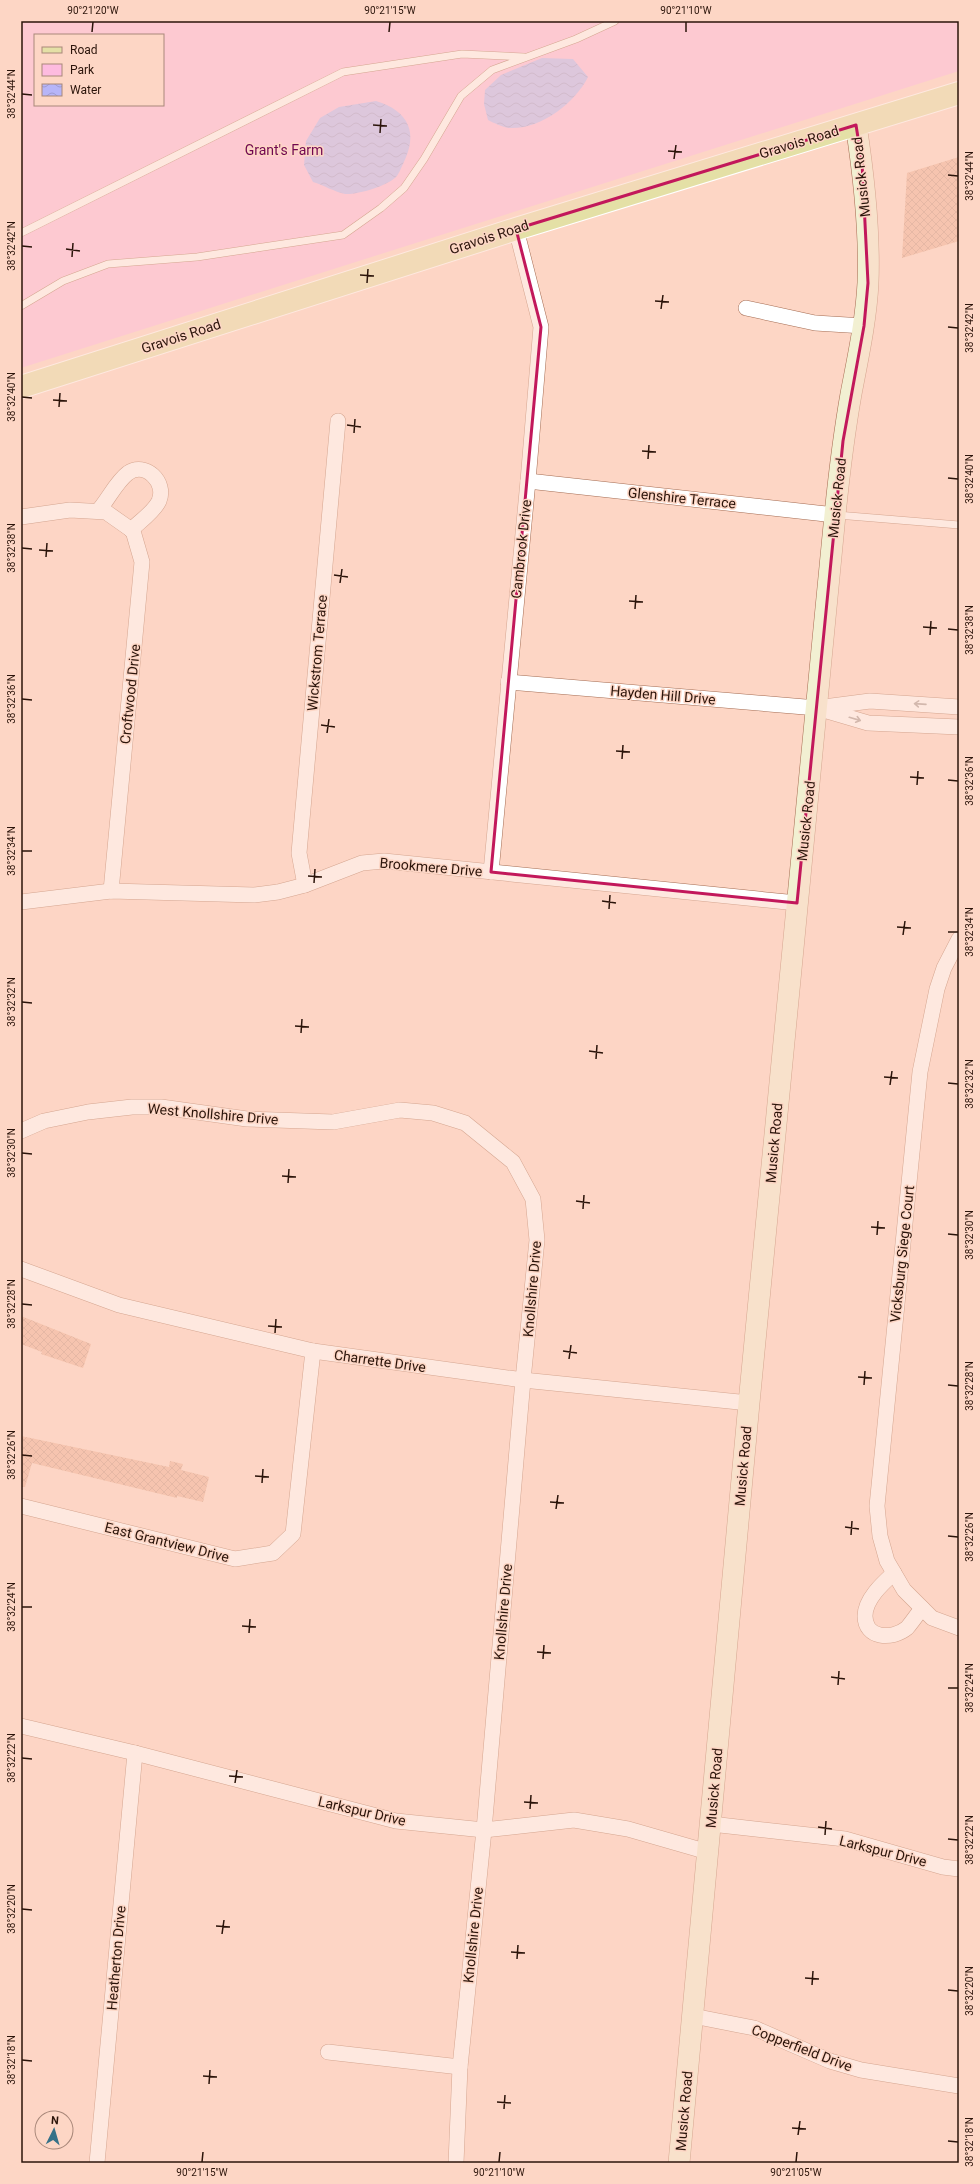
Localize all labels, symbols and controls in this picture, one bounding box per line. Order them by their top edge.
text: 90°21'20"W [67,5,119,16]
text: 90°21'15"W [364,5,416,16]
text: 90°21'10"W [660,5,712,16]
legend [34,34,164,106]
text: Road [70,43,98,57]
text: Park [70,63,95,77]
text: 38°32'44"N [6,69,17,119]
text: Water [70,83,101,97]
street label: Gravois Road [757,122,841,162]
street label: Musick Road [849,136,873,218]
park label: Grant's Farm [245,142,323,158]
text: 38°32'44"N [964,151,975,201]
street label: Gravois Road [447,217,531,257]
text: 38°32'42"N [6,221,17,271]
text: 38°32'42"N [964,303,975,353]
street label: Gravois Road [139,316,223,356]
text: 38°32'40"N [6,372,17,422]
text: 38°32'40"N [964,454,975,504]
street label: Musick Road [825,457,849,539]
street label: Glenshire Terrace [627,484,737,512]
street label: Cambrook Drive [508,499,534,599]
text: 38°32'38"N [6,523,17,573]
street label: Wickstrom Terrace [304,594,330,712]
text: 38°32'38"N [964,605,975,655]
street label: Croftwood Drive [117,643,143,745]
text: 38°32'36"N [6,674,17,724]
street label: Hayden Hill Drive [610,682,716,708]
one-way arrow [914,701,927,708]
one-way arrow [848,716,861,723]
text: 38°32'36"N [964,756,975,806]
street label: Musick Road [794,780,818,862]
text: 38°32'34"N [6,826,17,876]
street label: Brookmere Drive [379,855,483,879]
text: 38°32'34"N [964,907,975,957]
text: 38°32'32"N [6,977,17,1027]
text: 38°32'32"N [964,1059,975,1109]
street label: West Knollshire Drive [147,1100,279,1128]
street label: Musick Road [763,1102,785,1184]
text: 38°32'30"N [6,1128,17,1178]
street label: Vicksburg Siege Court [887,1184,917,1323]
text: 38°32'30"N [964,1210,975,1260]
street label: Knollshire Drive [520,1240,544,1338]
text: 38°32'28"N [6,1279,17,1329]
street label: Charrette Drive [333,1347,427,1375]
text: 38°32'28"N [964,1361,975,1411]
street label: Musick Road [732,1425,754,1507]
text: 38°32'26"N [6,1430,17,1480]
text: 38°32'26"N [964,1512,975,1562]
street label: East Grantview Drive [103,1519,231,1565]
street label: Knollshire Drive [491,1563,515,1661]
text: 38°32'24"N [6,1582,17,1632]
text: 38°32'24"N [964,1663,975,1713]
text: 38°32'22"N [6,1733,17,1783]
street label: Musick Road [703,1747,725,1829]
street label: Larkspur Drive [317,1793,407,1829]
text: 38°32'22"N [964,1815,975,1865]
street label: Larkspur Drive [838,1832,928,1870]
text: 38°32'20"N [6,1884,17,1934]
street label: Knollshire Drive [460,1886,486,1984]
street label: Heatherton Drive [103,1905,129,2011]
text: 38°32'20"N [964,1966,975,2016]
street label: Copperfield Drive [749,2021,855,2075]
text: 38°32'18"N [6,2035,17,2085]
street label: Musick Road [673,2070,695,2152]
north arrow [34,2110,74,2150]
text: N [50,2114,59,2127]
text: 38°32'18"N [964,2117,975,2167]
text: 90°21'15"W [176,2167,228,2178]
text: 90°21'10"W [473,2167,525,2178]
text: 90°21'05"W [770,2167,822,2178]

